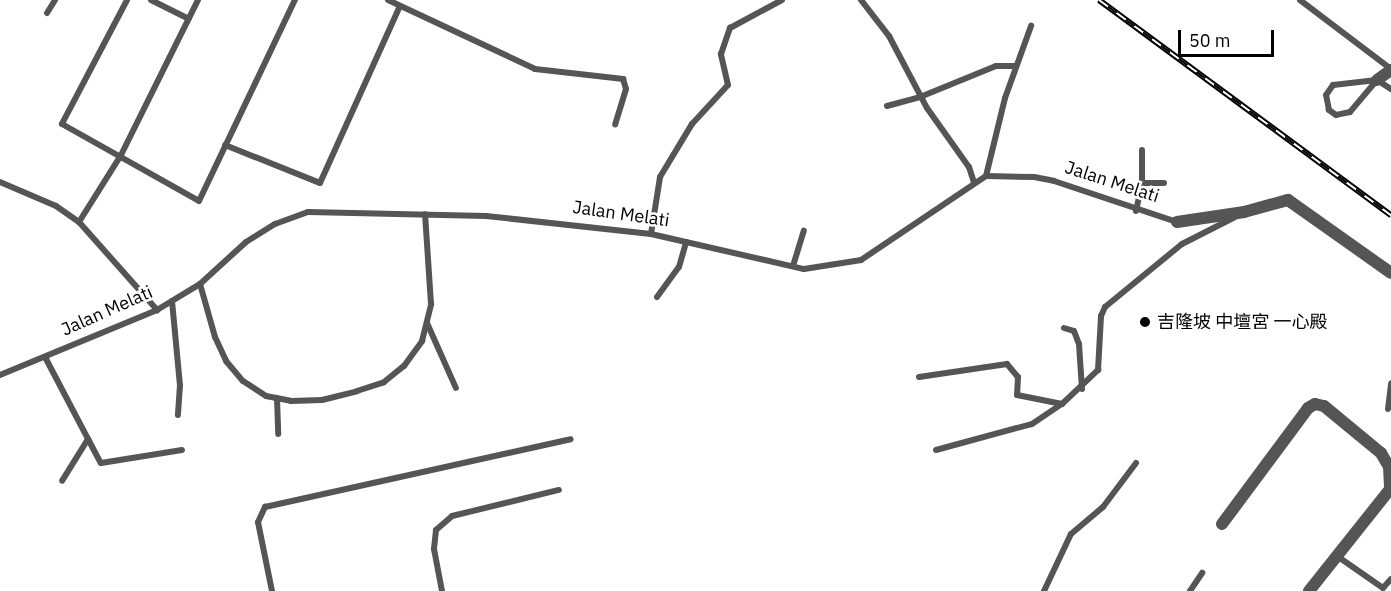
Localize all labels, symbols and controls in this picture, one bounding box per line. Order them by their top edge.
scale bar [1181,18,1277,56]
text: 50 m [1189,29,1231,52]
street label: Jalan Melati [1062,157,1162,207]
street label: Jalan Melati [571,197,671,231]
street label: Jalan Melati [58,281,156,341]
place label: 吉隆坡 中壇宮 一心殿 [1157,311,1327,333]
marker: 吉隆坡 中壇宮 一心殿 [1138,315,1152,329]

